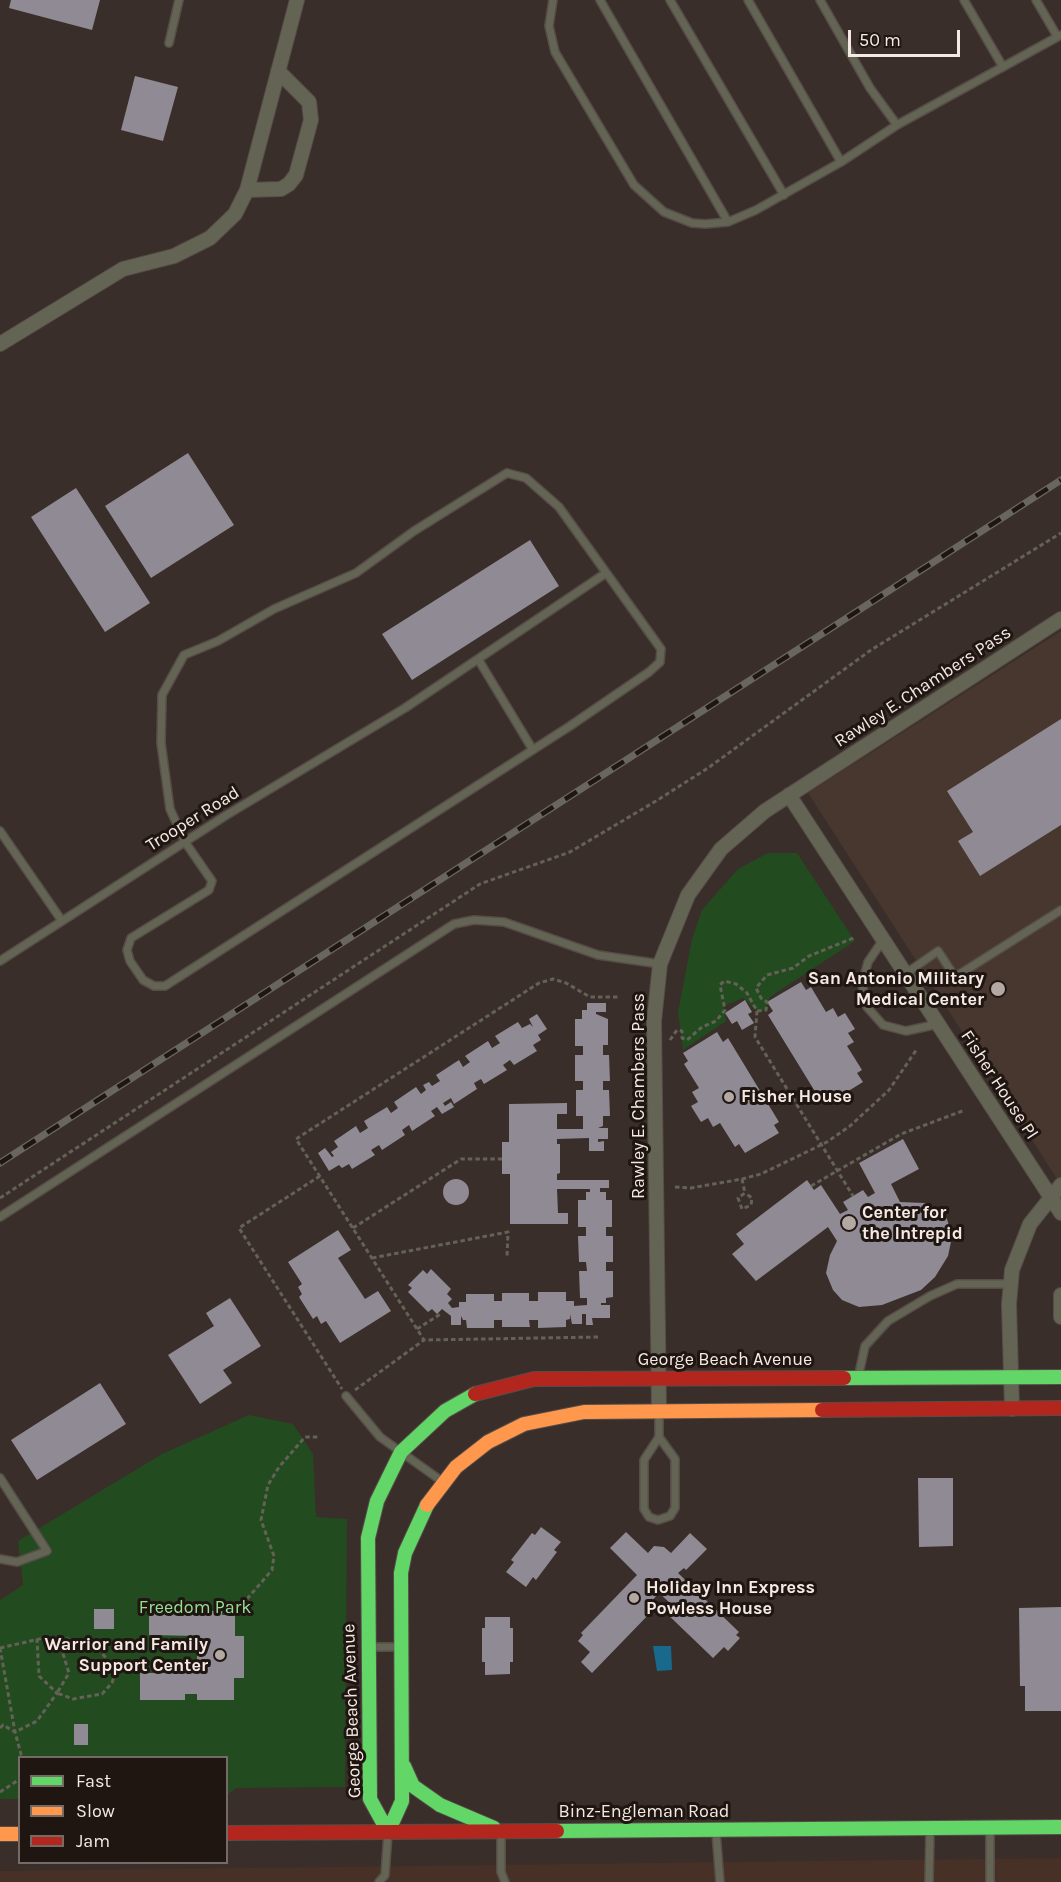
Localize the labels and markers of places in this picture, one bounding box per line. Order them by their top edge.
place label: San Antonio Military Medical Center [808,968,984,1010]
marker: San Antonio Military Medical Center [989,980,1007,998]
place label: Fisher House [741,1086,852,1108]
marker: Fisher House [722,1090,736,1104]
place label: Center for the Intrepid [862,1202,963,1244]
marker: Center for the Intrepid [840,1214,858,1232]
place label: Holiday Inn Express Powless House [646,1577,815,1620]
marker: Holiday Inn Express Powless House [627,1591,641,1605]
place label: Warrior and Family Support Center [44,1634,208,1676]
marker: Warrior and Family Support Center [213,1648,227,1662]

